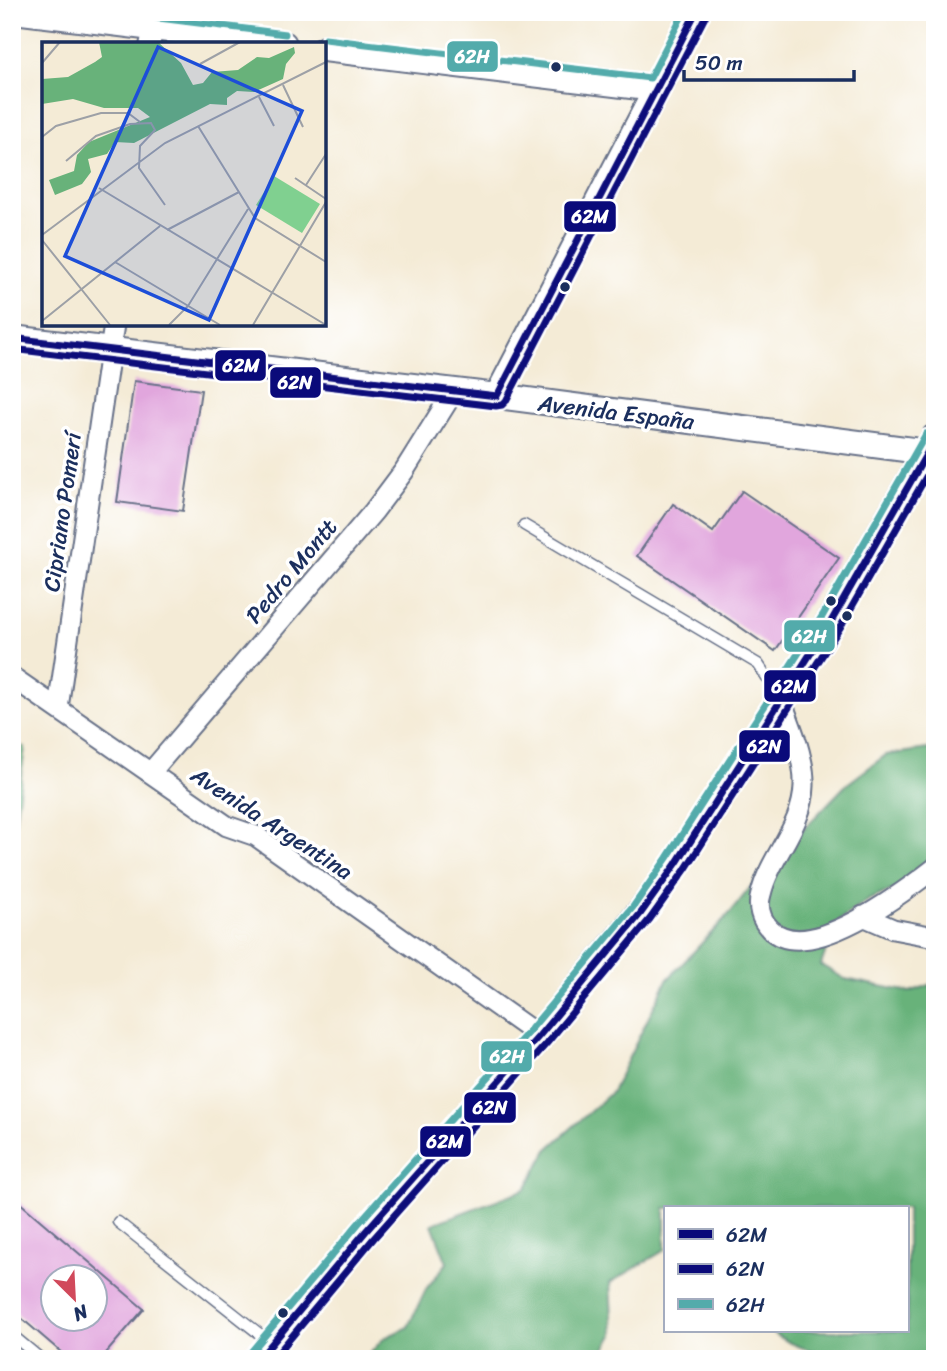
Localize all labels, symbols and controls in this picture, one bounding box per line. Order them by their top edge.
scale bar [684,38,854,82]
line badge: 62H [446,40,499,73]
text: 62H [453,40,490,73]
inset map [42,42,326,326]
text: 50 m [695,44,743,82]
unlabelled marker [549,60,563,74]
line badge: 62M [563,200,617,233]
text: 62M [570,200,609,233]
unlabelled marker [558,280,572,294]
line badge: 62M [214,349,267,382]
text: 62M [221,349,260,382]
line badge: 62N [269,366,322,399]
text: 62N [277,366,313,399]
street label: Avenida España [535,382,697,442]
street label: Cipriano Pomerí [31,427,94,594]
street label: Pedro Montt [235,509,348,633]
unlabelled marker [824,594,838,608]
unlabelled marker [840,609,854,623]
line badge: 62H [783,619,836,653]
text: 62H [790,620,827,653]
line badge: 62M [763,669,817,703]
text: 62M [770,670,809,703]
line badge: 62N [738,729,791,763]
text: 62N [746,730,782,763]
street label: Avenida Argentina [181,755,362,892]
line badge: 62H [480,1040,533,1073]
text: 62H [488,1040,525,1073]
line badge: 62N [463,1091,517,1124]
text: 62N [472,1091,508,1124]
line badge: 62M [419,1125,472,1158]
text: 62M [425,1125,464,1158]
legend [664,1206,908,1332]
text: 62M [726,1216,767,1254]
text: 62N [726,1250,765,1288]
north arrow [38,1262,108,1332]
text: 62H [726,1286,765,1324]
text: N [67,1295,94,1331]
unlabelled marker [276,1306,290,1320]

